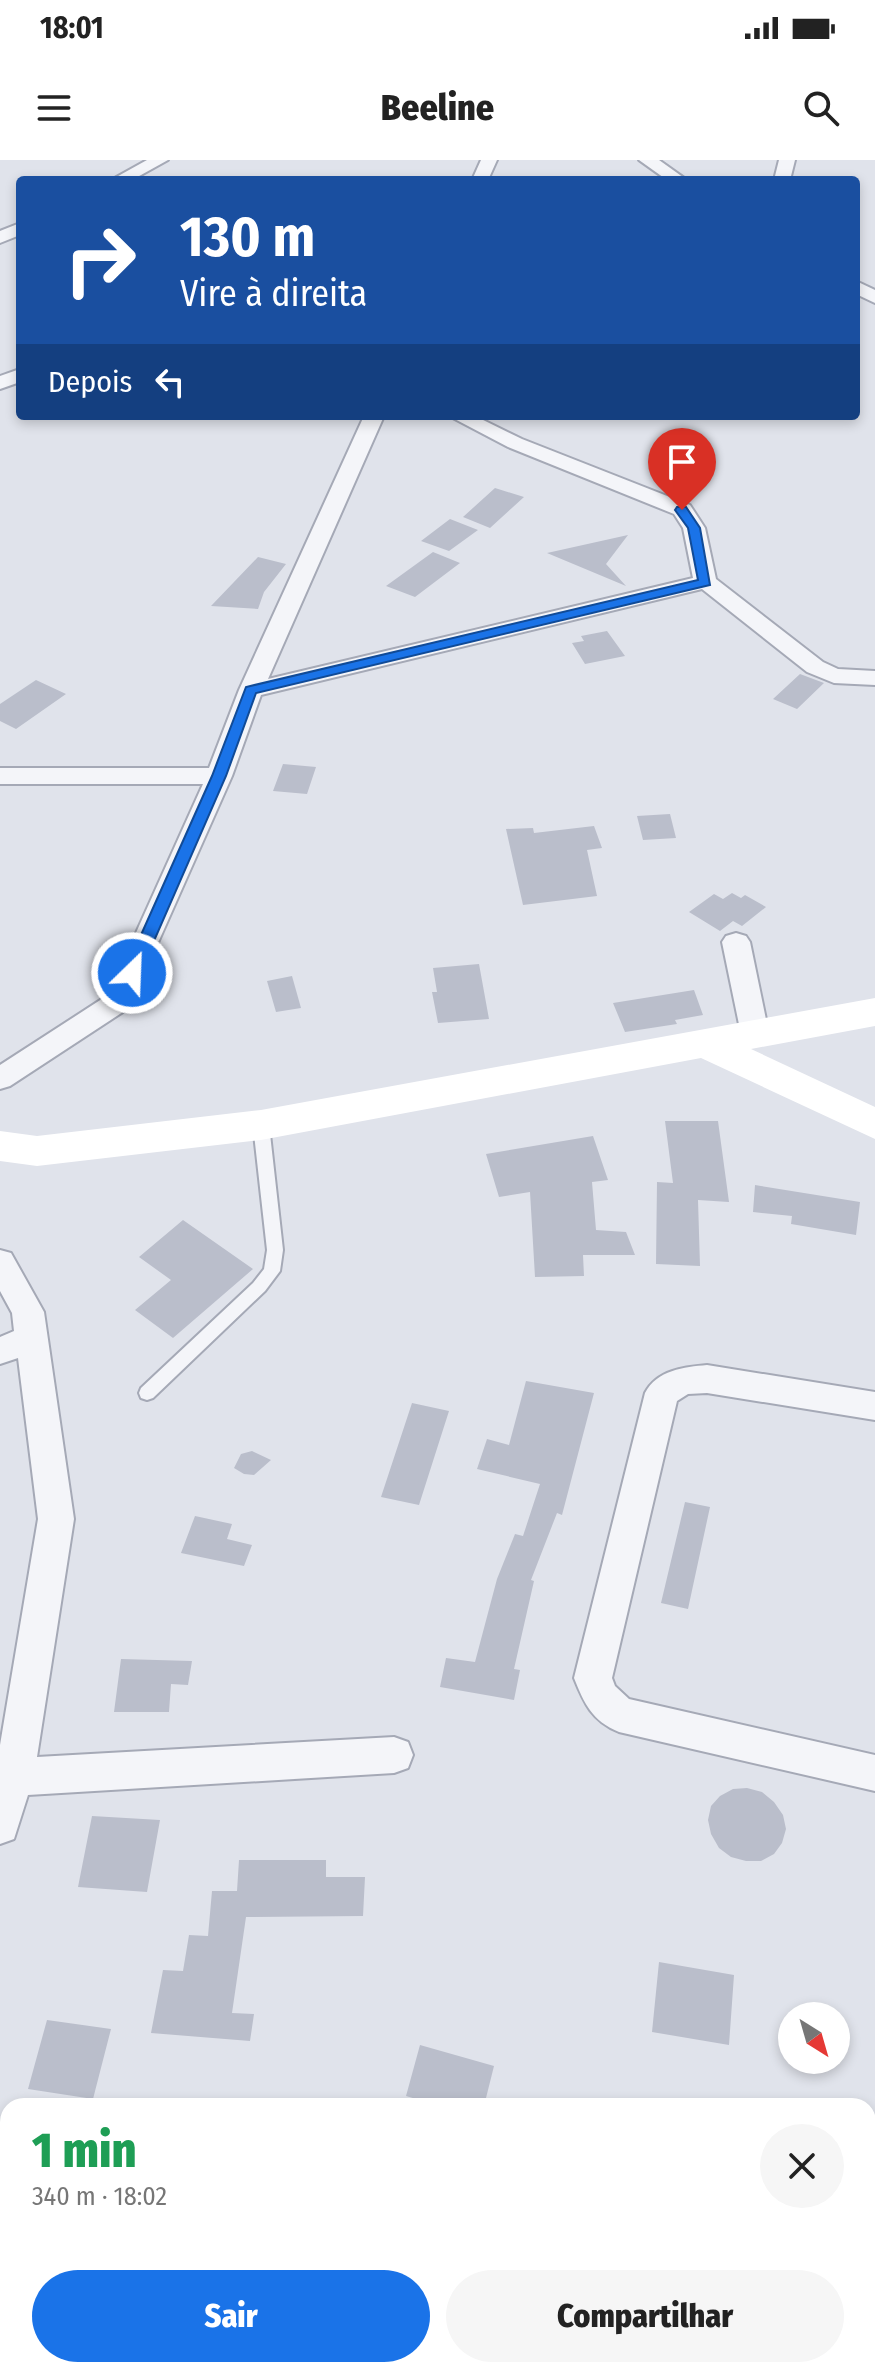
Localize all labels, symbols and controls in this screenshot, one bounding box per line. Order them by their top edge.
text: 18:01 [40,10,104,46]
icon: menu [32,86,76,130]
text: Beeline [381,86,494,130]
icon: search [799,86,843,130]
text: 130 m [180,204,315,271]
icon: right [48,208,152,312]
text: Vire à direita [180,272,367,316]
icon: left [148,360,192,404]
text: Depois [48,364,132,400]
pin [648,428,716,510]
icon: arrive [660,440,704,484]
position arrow [90,931,174,1015]
north arrow [778,2002,850,2074]
map controls [778,2002,850,2074]
text: 1 min [32,2122,136,2180]
button: close [760,2124,844,2208]
text: 340 m · 18:02 [32,2181,167,2212]
button: Sair [32,2270,430,2362]
button: Compartilhar [446,2270,844,2362]

